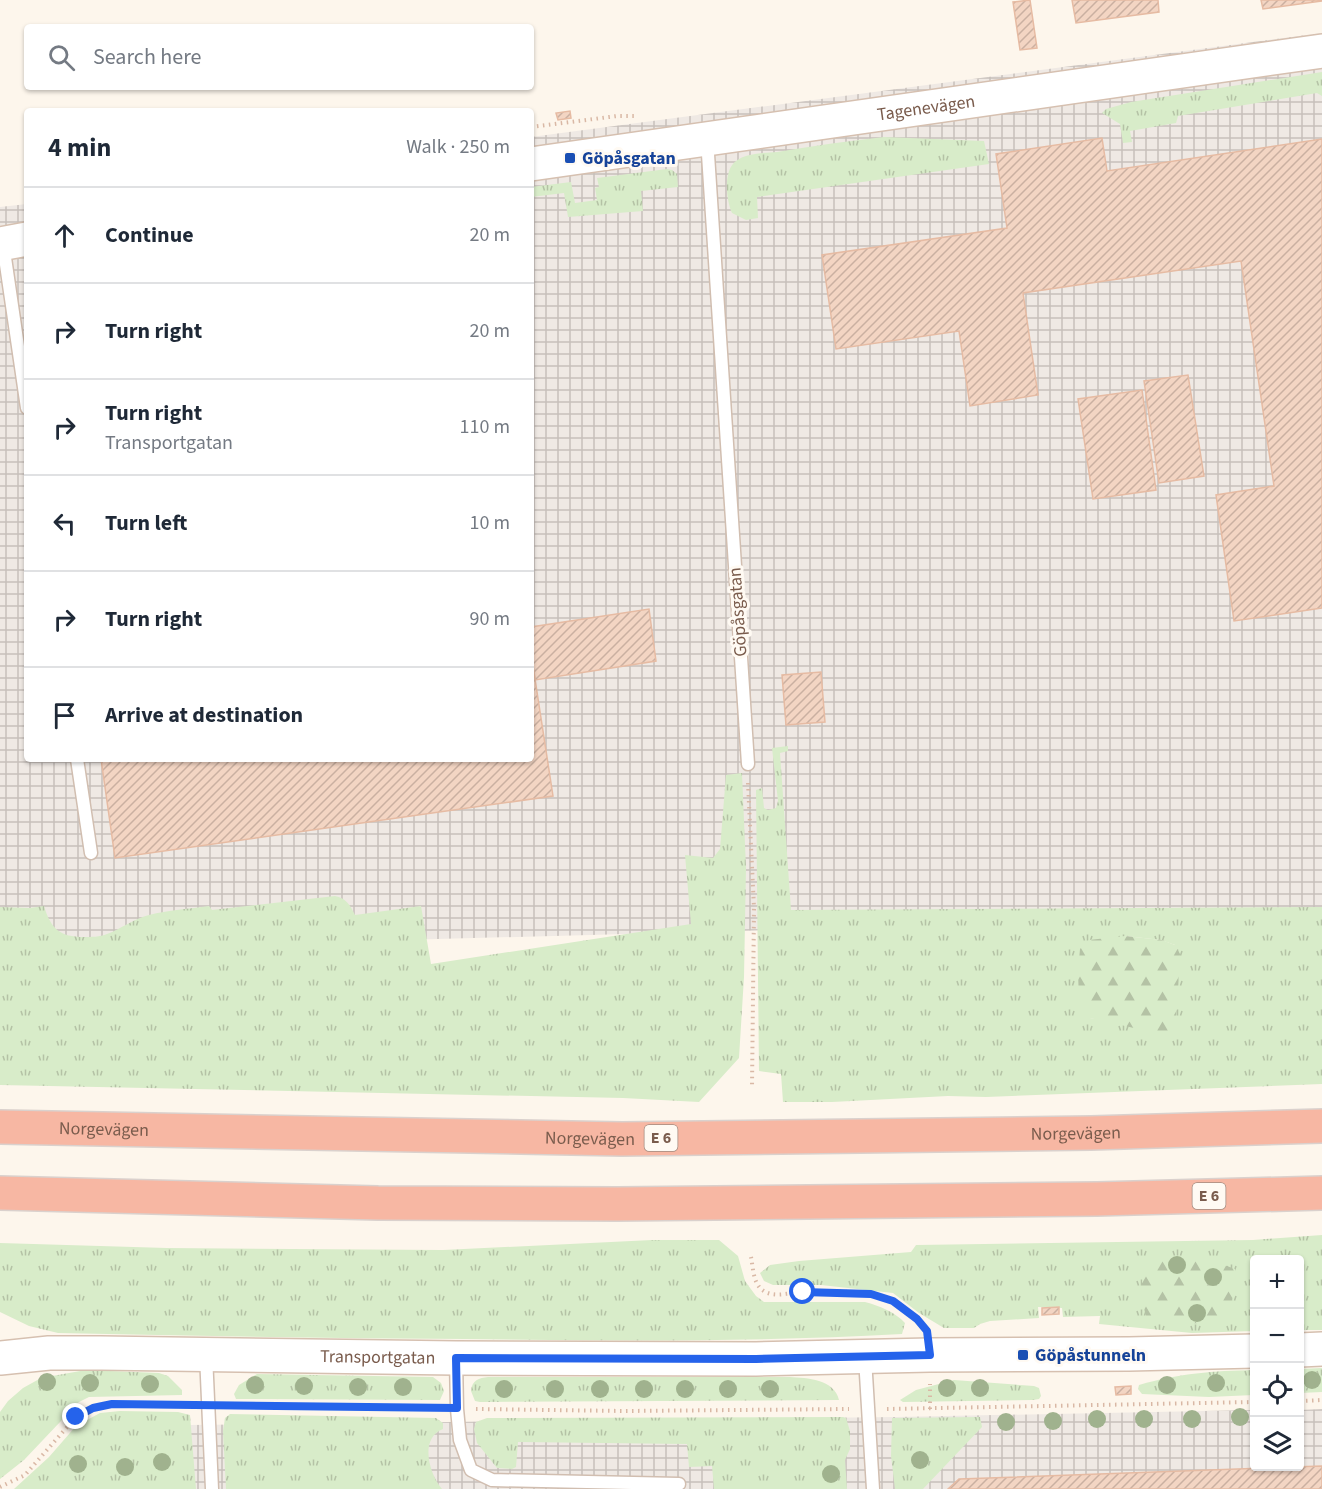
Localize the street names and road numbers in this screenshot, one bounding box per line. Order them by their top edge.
street label: Tagenevägen [875,88,977,127]
street label: Göpåsgatan [722,567,754,657]
street label: Norgevägen [59,1116,149,1142]
street label: Norgevägen [1031,1120,1121,1146]
street label: Norgevägen [545,1125,635,1152]
road number: E 6 [644,1125,678,1151]
road number: E 6 [1192,1183,1226,1209]
street label: Transportgatan [320,1344,436,1370]

